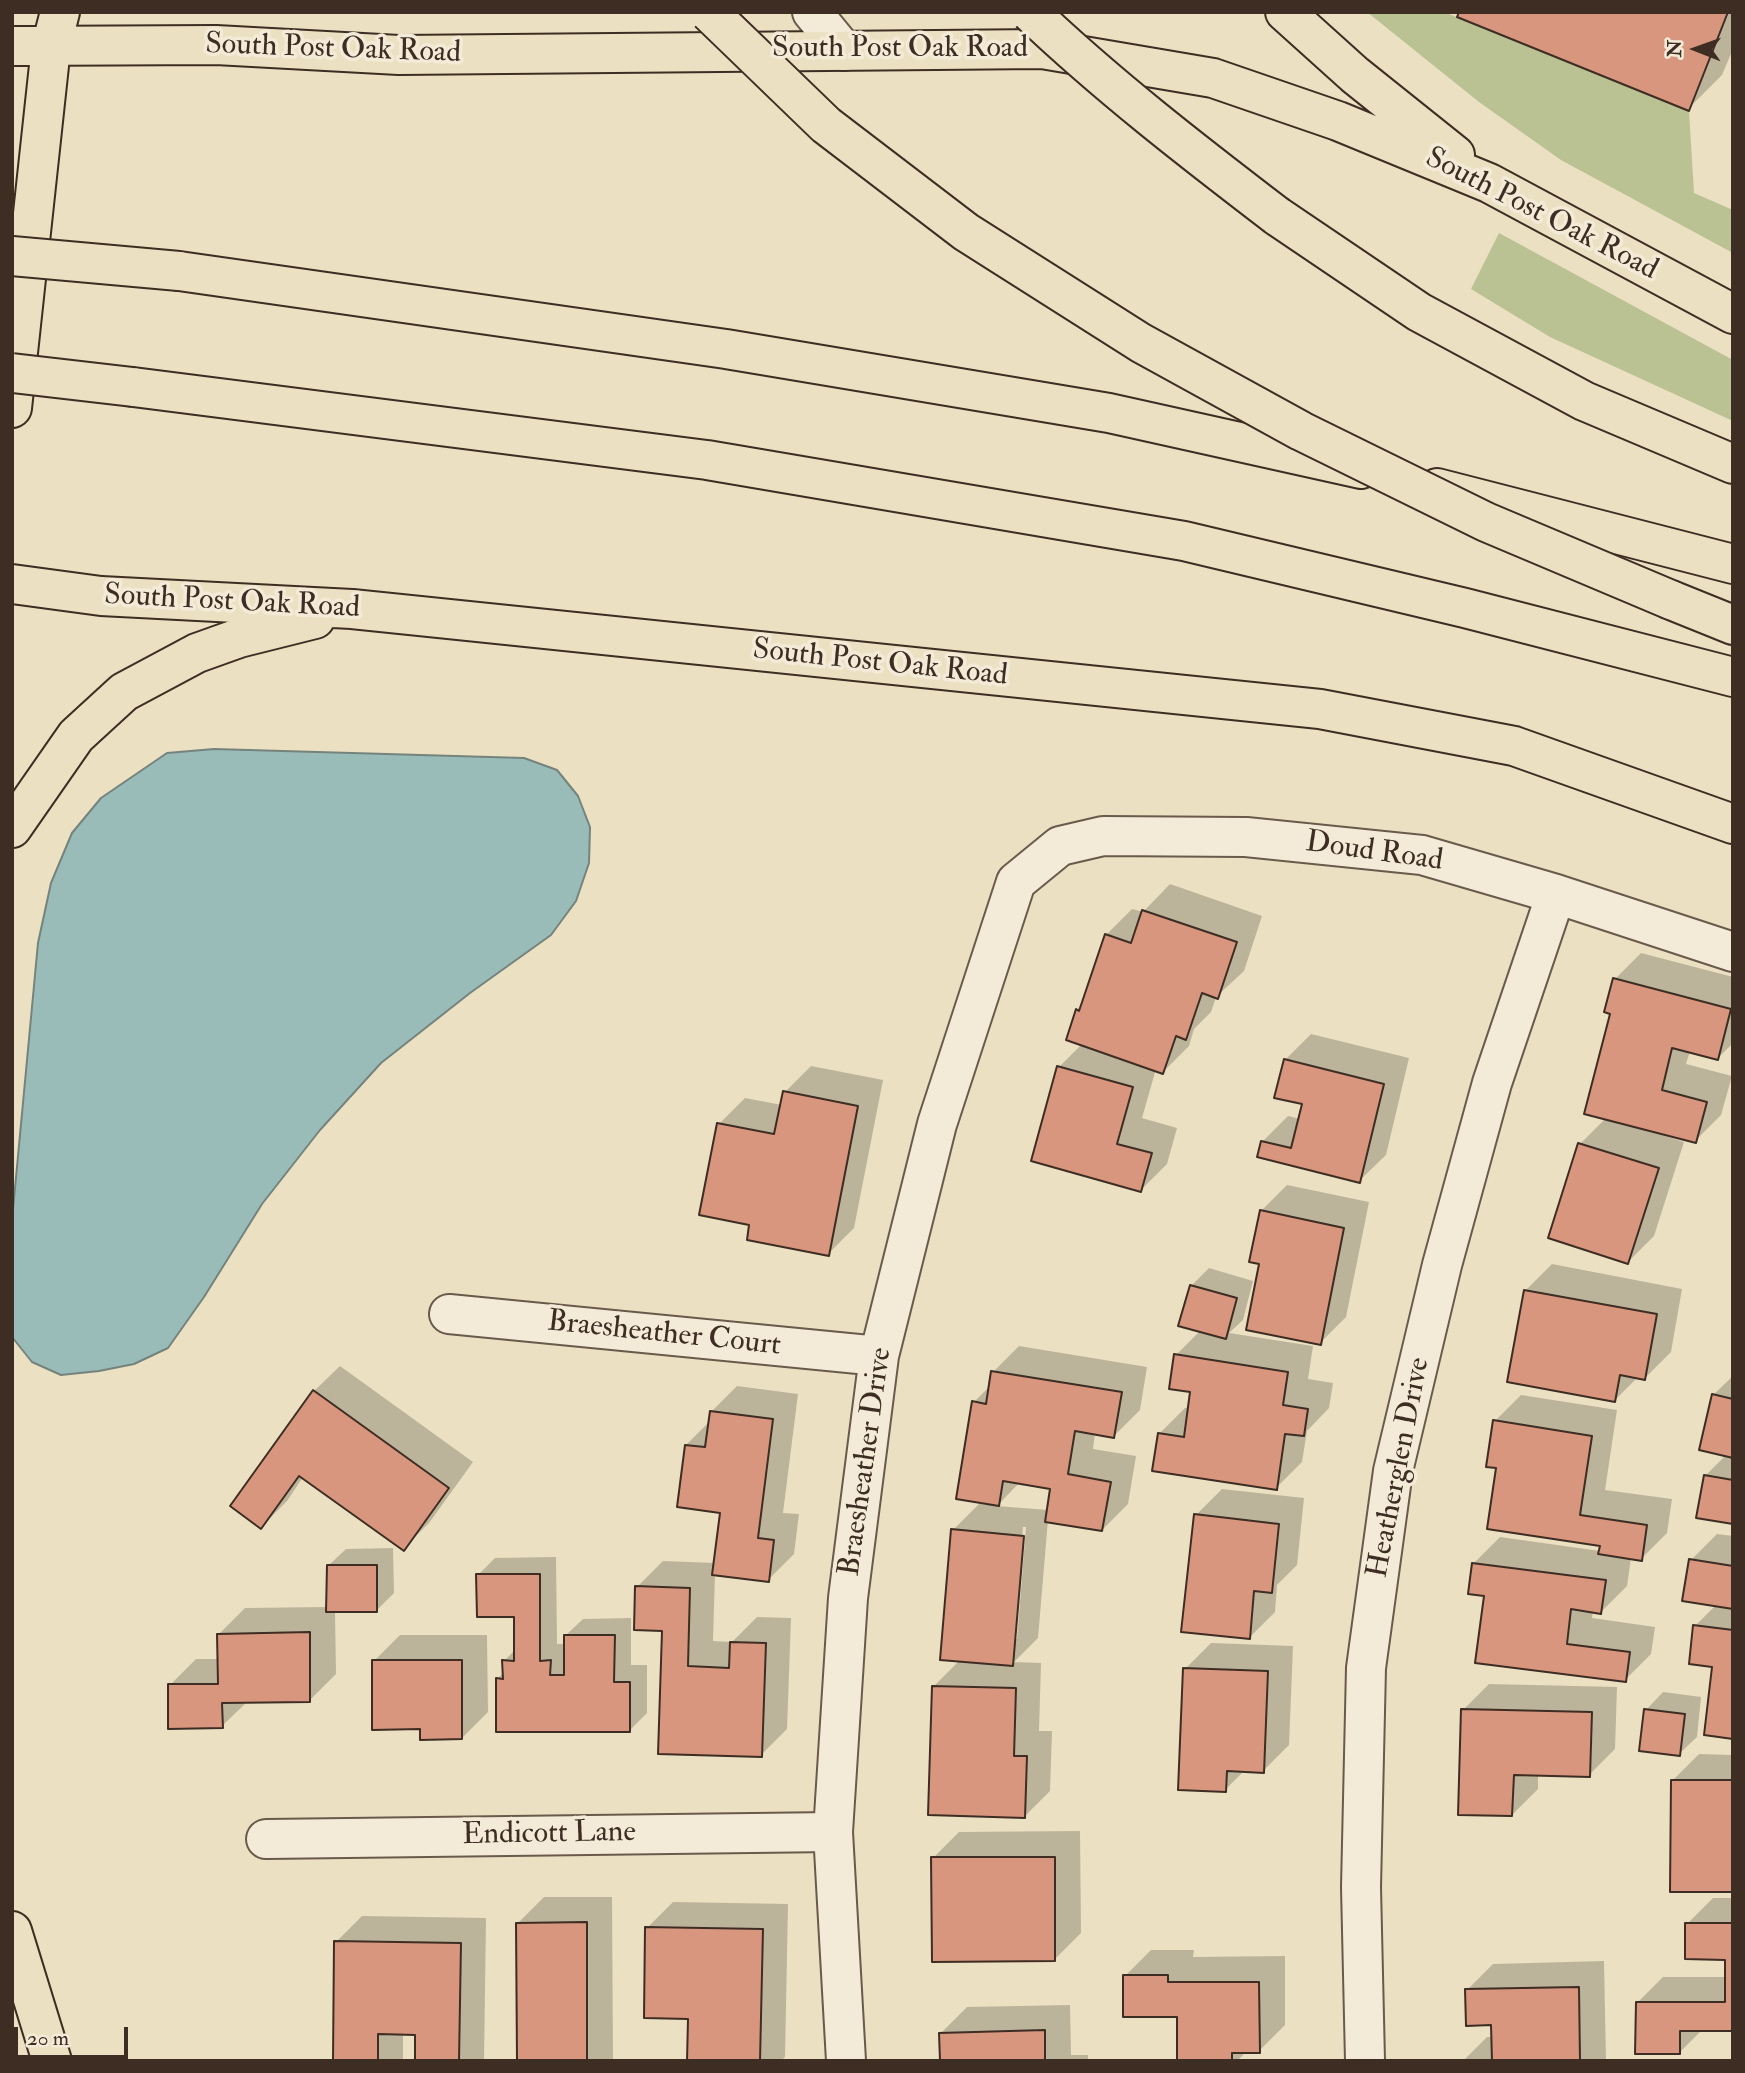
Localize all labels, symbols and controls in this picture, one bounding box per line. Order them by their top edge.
north arrow [1661,14,1731,84]
street label: South Post Oak Road [204,28,462,72]
street label: South Post Oak Road [772,32,1028,68]
text: N [1663,40,1687,57]
street label: South Post Oak Road [1419,141,1663,289]
street label: South Post Oak Road [103,578,361,628]
street label: South Post Oak Road [751,633,1009,695]
street label: Doud Road [1303,826,1445,880]
street label: Braesheather Court [545,1305,783,1365]
street label: Braesheather Drive [833,1345,901,1579]
street label: Heatherglen Drive [1361,1355,1439,1581]
street label: Endicott Lane [462,1815,636,1855]
scale bar [18,2014,131,2058]
text: 20 m [27,2025,69,2052]

